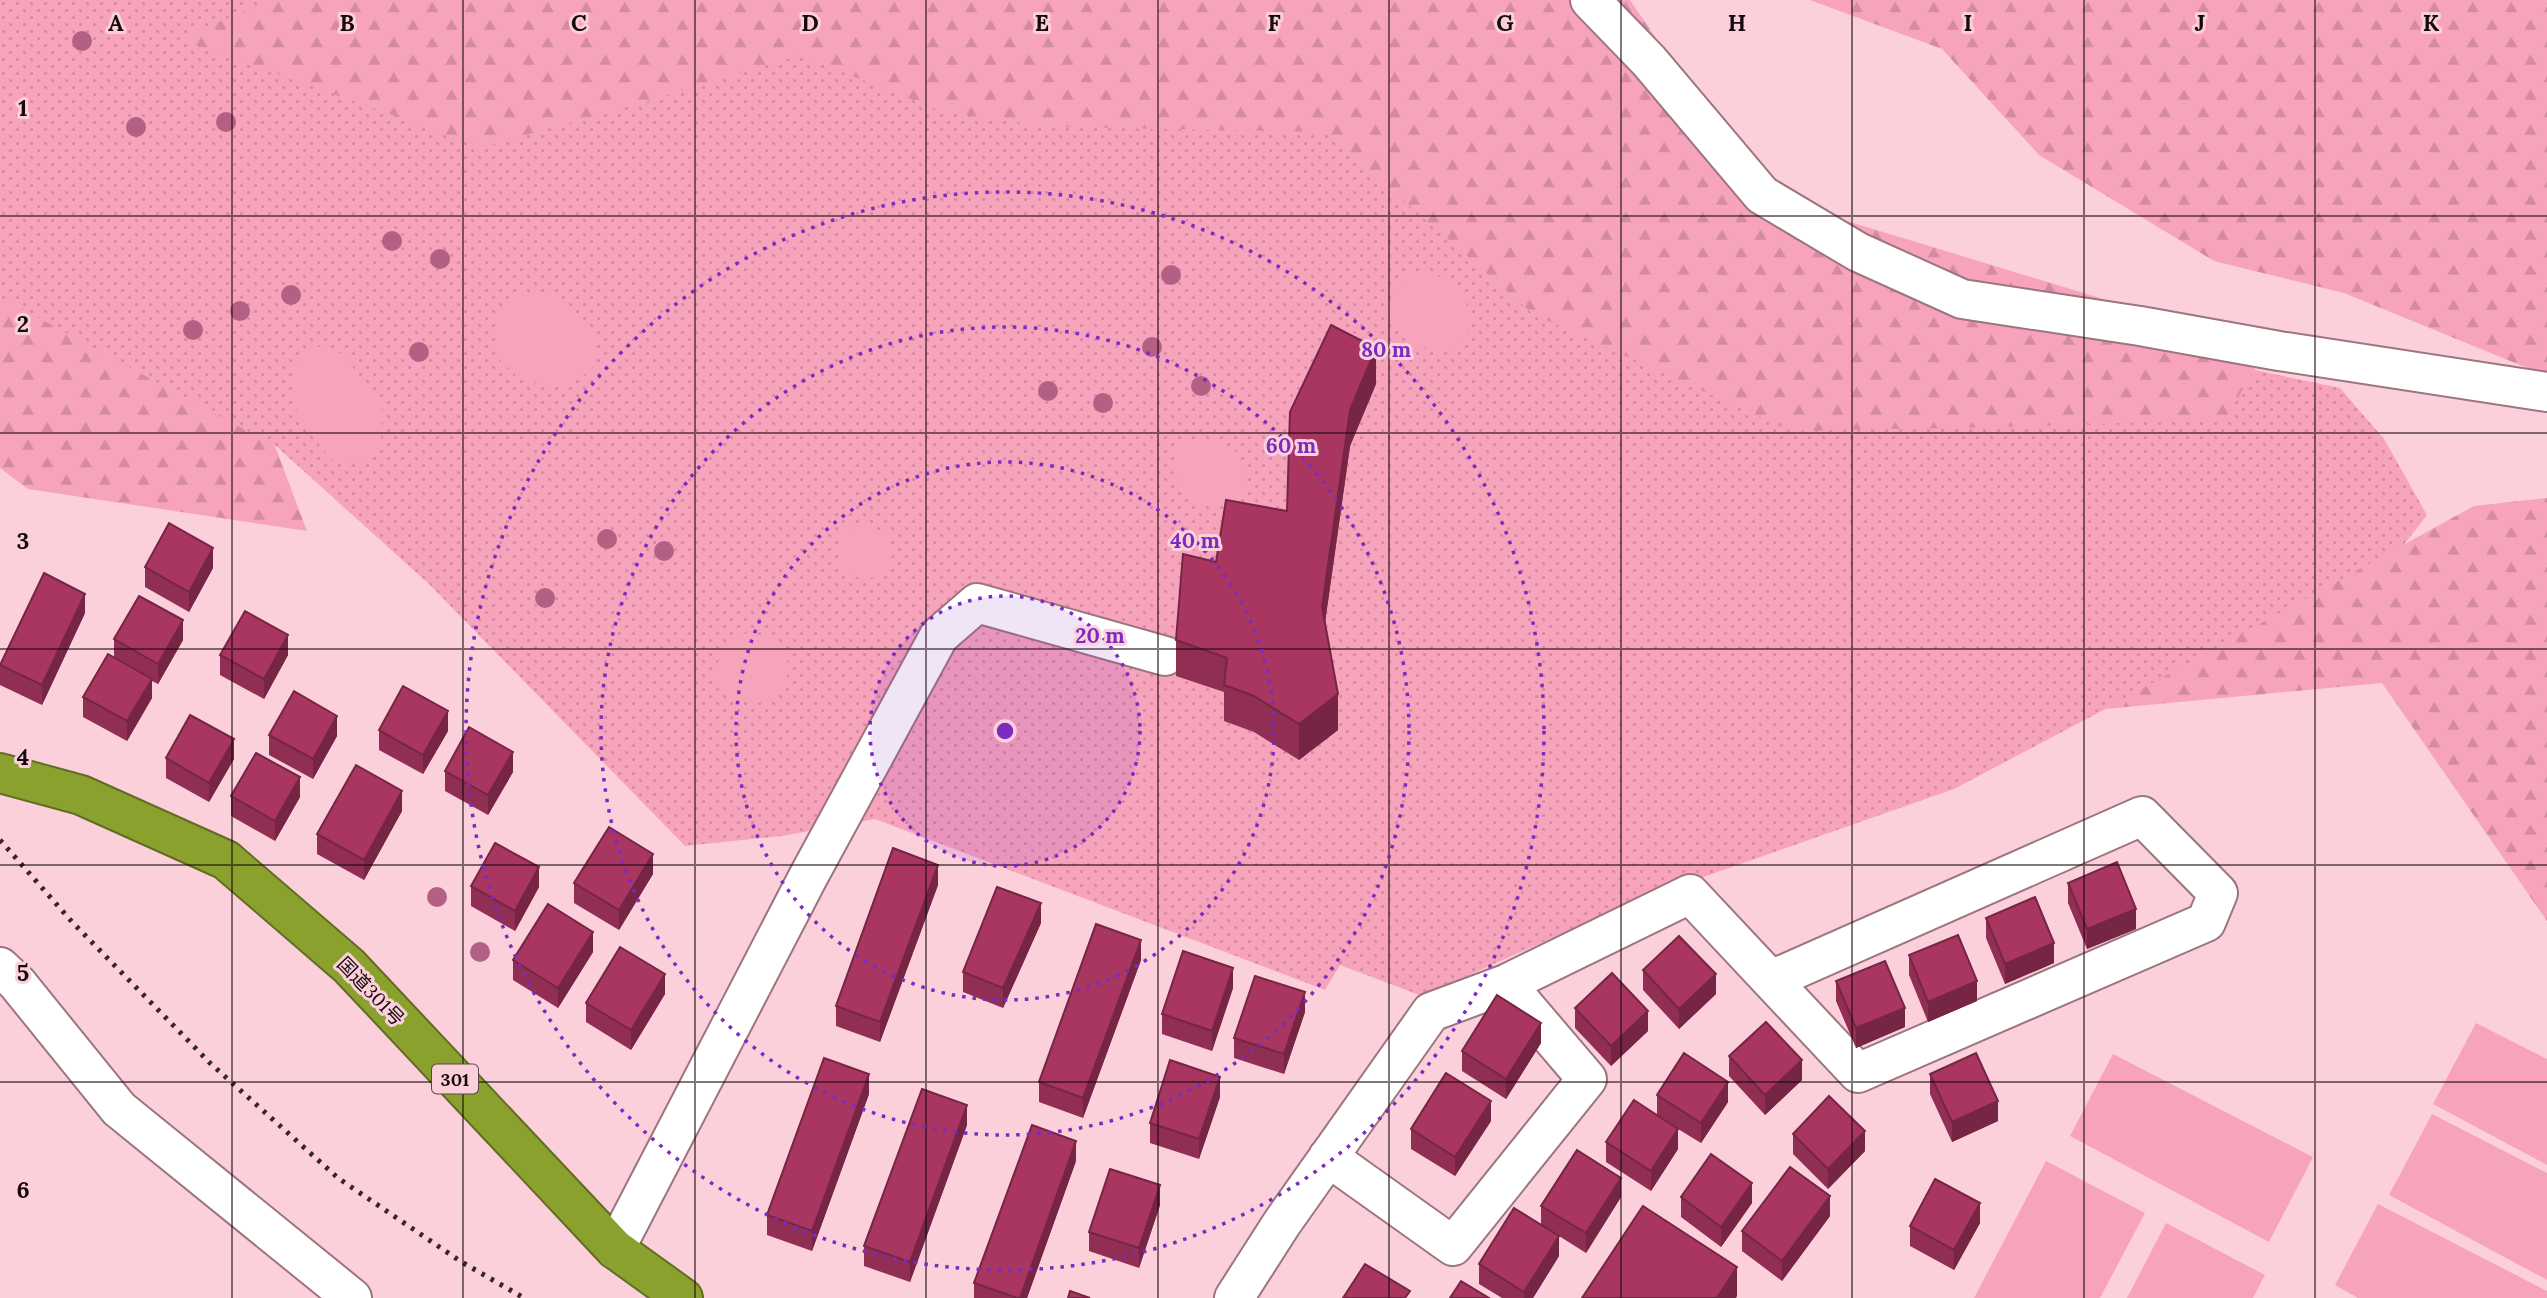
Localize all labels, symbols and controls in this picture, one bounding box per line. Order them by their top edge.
text: A [108,8,124,37]
text: B [339,8,355,37]
text: C [571,8,587,37]
text: D [801,8,819,37]
text: E [1035,8,1049,37]
text: F [1267,8,1281,37]
text: G [1496,8,1514,37]
text: H [1728,8,1746,37]
text: I [1964,8,1972,37]
text: J [2195,8,2205,37]
text: K [2423,8,2440,37]
text: 1 [18,93,28,122]
text: 2 [17,309,29,338]
text: 80 m [1361,336,1411,363]
text: 60 m [1266,432,1316,459]
text: 3 [17,526,29,555]
text: 40 m [1170,527,1220,554]
text: 20 m [1075,622,1125,649]
centre of rings [993,719,1017,743]
text: 4 [17,742,29,771]
street label: 国道301号 [332,952,410,1030]
text: 5 [17,958,29,987]
road number: 301 [432,1064,478,1094]
text: 6 [16,1175,30,1204]

